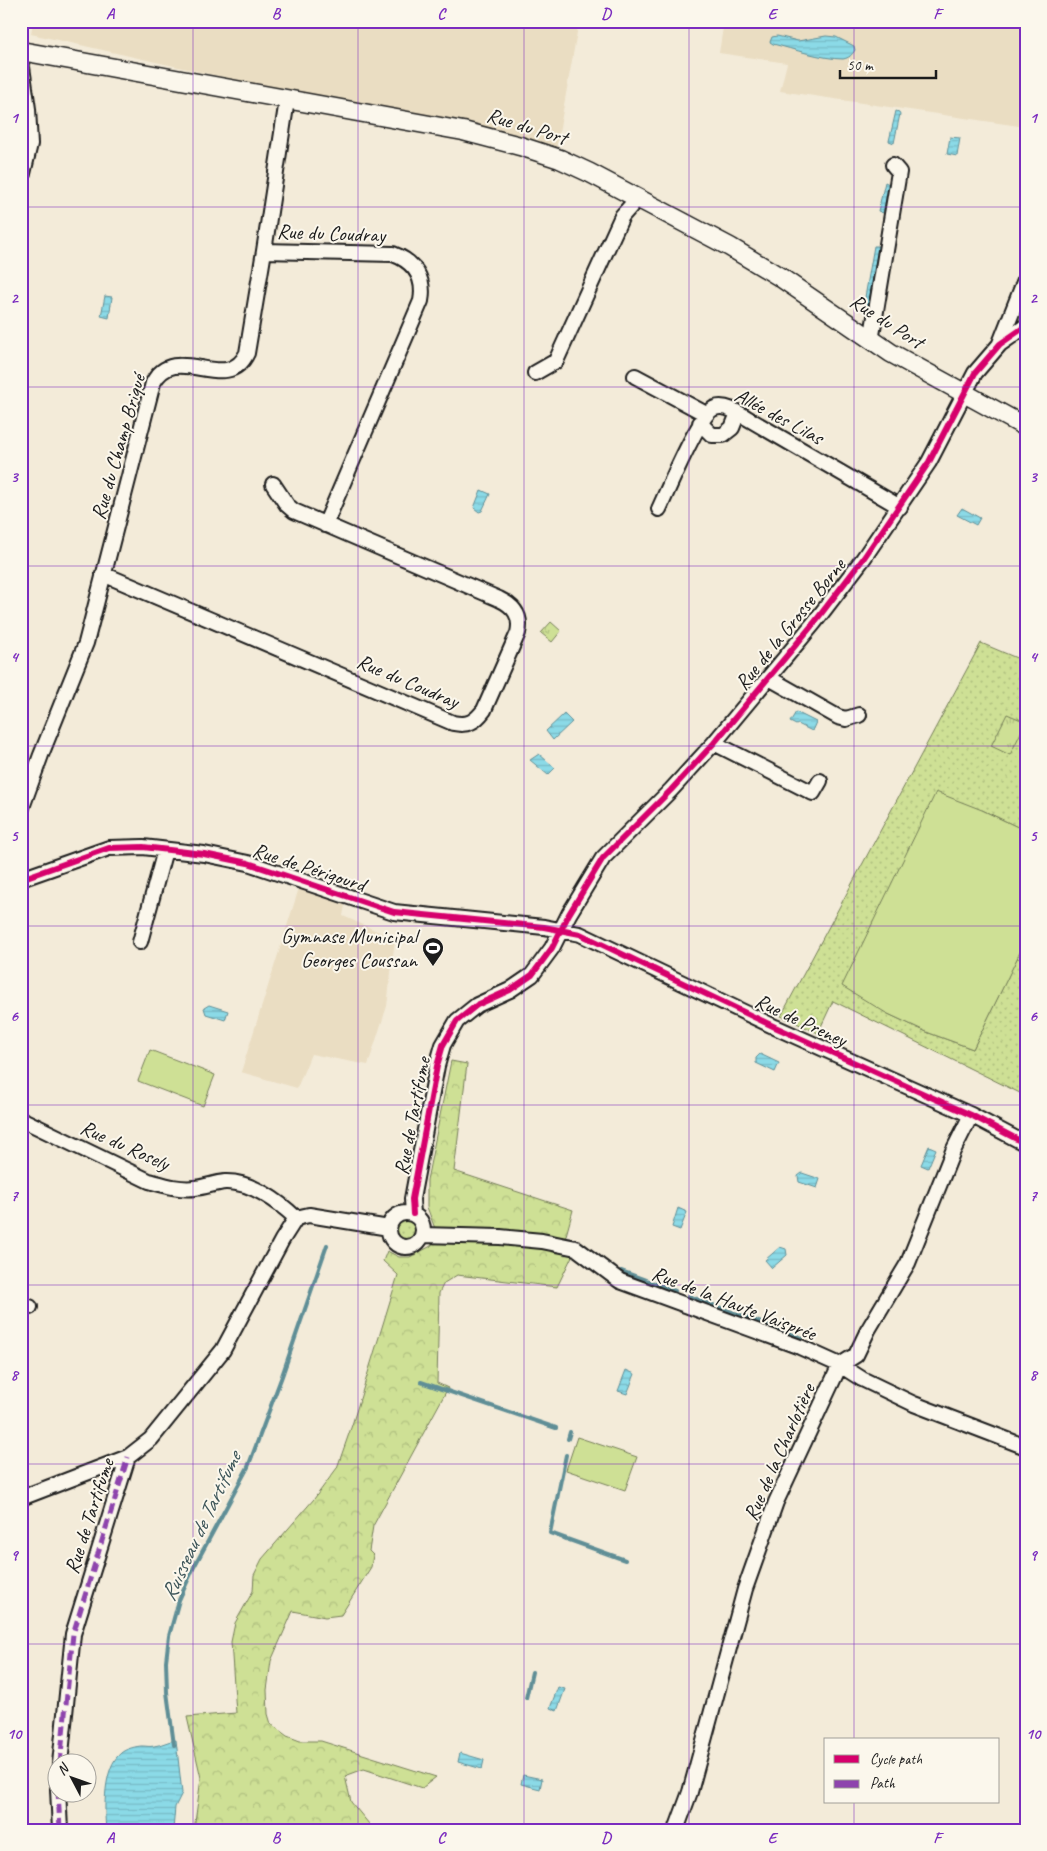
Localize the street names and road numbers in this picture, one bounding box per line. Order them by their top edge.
street label: Rue du Port [484,102,573,151]
street label: Rue du Coudray [277,218,387,248]
street label: Rue du Port [845,288,931,356]
street label: Rue du Champ Briqué [85,368,152,522]
street label: Allée des Lilas [730,382,829,451]
street label: Rue de la Grosse Borne [729,552,852,695]
street label: Rue du Coudray [353,648,465,715]
street label: Rue de Périgourd [249,837,372,899]
street label: Rue de Preney [751,987,853,1053]
street label: Rue de Tartifume [388,1053,437,1177]
street label: Rue du Rosely [76,1114,175,1177]
street label: Rue de la Haute Vaisprée [648,1260,822,1347]
street label: Rue de la Charlotière [737,1378,822,1524]
street label: Rue de Tartifume [58,1453,120,1577]

